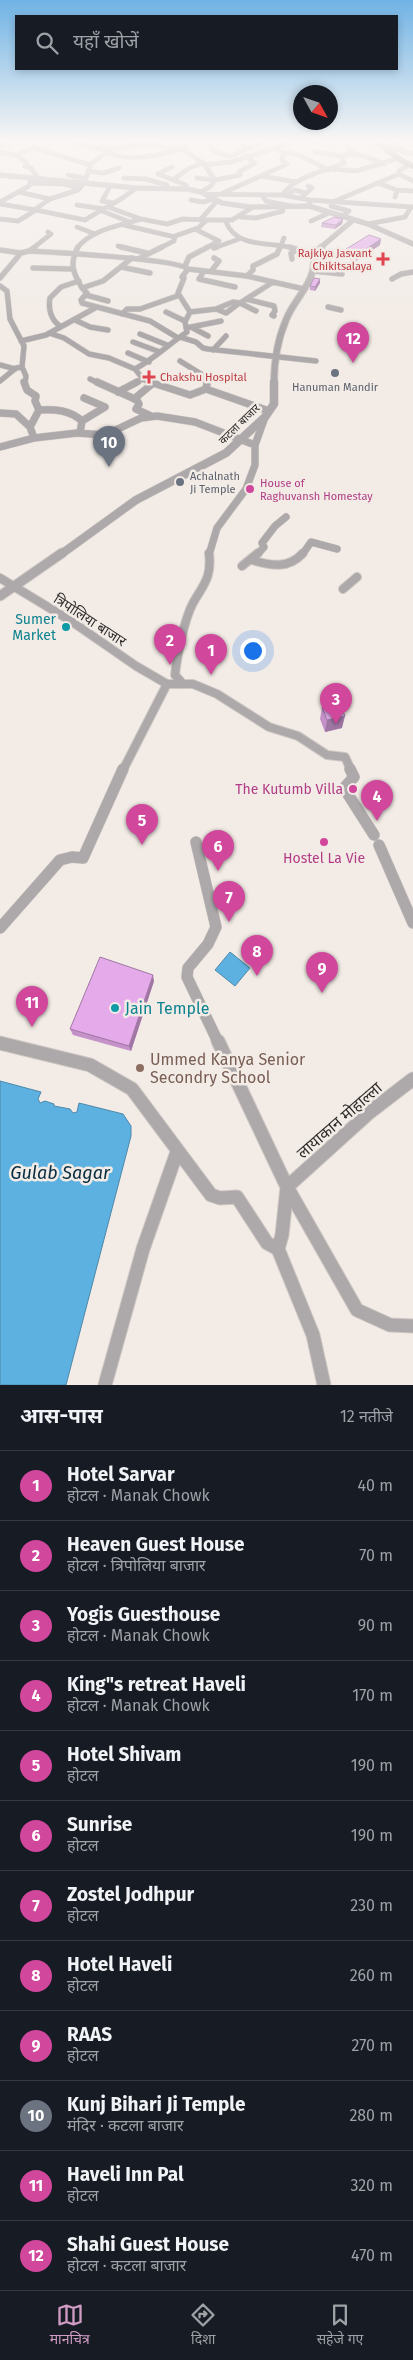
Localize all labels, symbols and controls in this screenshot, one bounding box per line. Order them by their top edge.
search box [15,15,398,70]
icon: search [33,29,61,57]
text: यहाँ खोजें [73,30,139,53]
north arrow [293,85,338,130]
place label: Rajkiya Jasvant Chikitsalaya [298,247,372,273]
marker: Rajkiya Jasvant Chikitsalaya [376,252,390,266]
pin: 12 [337,322,369,363]
marker: Hanuman Mandir [329,367,341,379]
marker: Chakshu Hospital [142,370,156,384]
place label: Chakshu Hospital [160,371,247,384]
place label: Hanuman Mandir [292,381,379,394]
street label: कटला बाजार [216,401,263,447]
pin: 10 [93,426,125,467]
place label: Achalnath Ji Temple [190,470,240,496]
marker: Achalnath Ji Temple [174,476,186,488]
place label: House of Raghuvansh Homestay [260,477,373,503]
marker: House of Raghuvansh Homestay [244,483,256,495]
street label: त्रिपोलिया बाजार [50,591,129,650]
place label: Sumer Market [12,611,57,644]
marker: Sumer Market [60,621,72,633]
pin: 2 [154,624,186,665]
pin: 1 [195,634,227,675]
your location [240,638,266,664]
pin: 3 [320,683,352,724]
pin: 4 [361,780,393,821]
place label: The Kutumb Villa [235,781,343,798]
marker: The Kutumb Villa [347,783,359,795]
pin: 5 [126,804,158,845]
pin: 6 [202,830,234,871]
marker: Hostel La Vie [318,836,330,848]
place label: Hostel La Vie [283,850,365,867]
pin: 7 [213,881,245,922]
pin: 8 [241,935,273,976]
pin: 9 [306,952,338,993]
pin: 11 [16,986,48,1027]
place label: Jain Temple [125,999,209,1018]
marker: Jain Temple [109,1002,121,1014]
place label: Ummed Kanya Senior Secondry School [150,1050,306,1087]
marker: Ummed Kanya Senior Secondry School [134,1062,146,1074]
street label: लायाकान मोहाल्ला [293,1078,386,1162]
water label: Gulab Sagar [10,1162,111,1184]
text: आस-पास [20,1403,103,1429]
text: 12 नतीजे [340,1407,393,1426]
text: Hotel Sarvar [67,1463,175,1486]
text: 1 [32,1476,40,1495]
text: 40 m [358,1476,393,1495]
text: होटल · Manak Chowk [67,1486,210,1505]
text: Heaven Guest House [67,1533,245,1556]
text: 2 [32,1546,40,1565]
text: 70 m [359,1546,393,1565]
text: होटल · त्रिपोलिया बाजार [67,1556,206,1575]
text: Yogis Guesthouse [67,1603,220,1626]
text: 3 [32,1616,40,1635]
text: 90 m [358,1616,393,1635]
text: होटल · Manak Chowk [67,1626,210,1645]
text: King"s retreat Haveli [67,1673,246,1696]
text: 4 [31,1686,41,1705]
text: 170 m [352,1686,393,1705]
text: होटल · Manak Chowk [67,1696,210,1715]
text: Hotel Shivam [67,1743,181,1766]
text: 5 [32,1756,40,1775]
text: 190 m [351,1756,393,1775]
text: होटल [67,1766,99,1785]
text: Sunrise [67,1813,132,1836]
text: 6 [31,1826,41,1845]
text: 190 m [351,1826,393,1845]
text: होटल [67,1836,99,1855]
text: Zostel Jodhpur [67,1883,194,1906]
text: 7 [32,1896,40,1915]
text: 230 m [350,1896,393,1915]
text: होटल [67,1906,99,1925]
text: Hotel Haveli [67,1953,172,1976]
text: 8 [31,1966,41,1985]
text: 260 m [350,1966,393,1985]
text: होटल [67,1976,99,1995]
text: RAAS [67,2023,112,2046]
text: 9 [32,2036,40,2055]
text: 270 m [351,2036,393,2055]
text: होटल [67,2046,99,2065]
text: Kunj Bihari Ji Temple [67,2093,245,2116]
text: 10 [28,2106,44,2125]
text: 280 m [349,2106,393,2125]
text: मंदिर · कटला बाजार [67,2116,184,2135]
text: Haveli Inn Pal [67,2163,184,2186]
text: 11 [29,2176,43,2195]
text: 320 m [350,2176,393,2195]
text: होटल [67,2186,99,2205]
text: Shahi Guest House [67,2233,229,2256]
text: 12 [28,2246,44,2265]
text: 470 m [351,2246,393,2265]
text: होटल · कटला बाजार [67,2256,186,2275]
tab: मानचित्र [50,2301,90,2350]
tab: दिशा [189,2301,217,2350]
tab: सहेजे गए [317,2301,363,2350]

